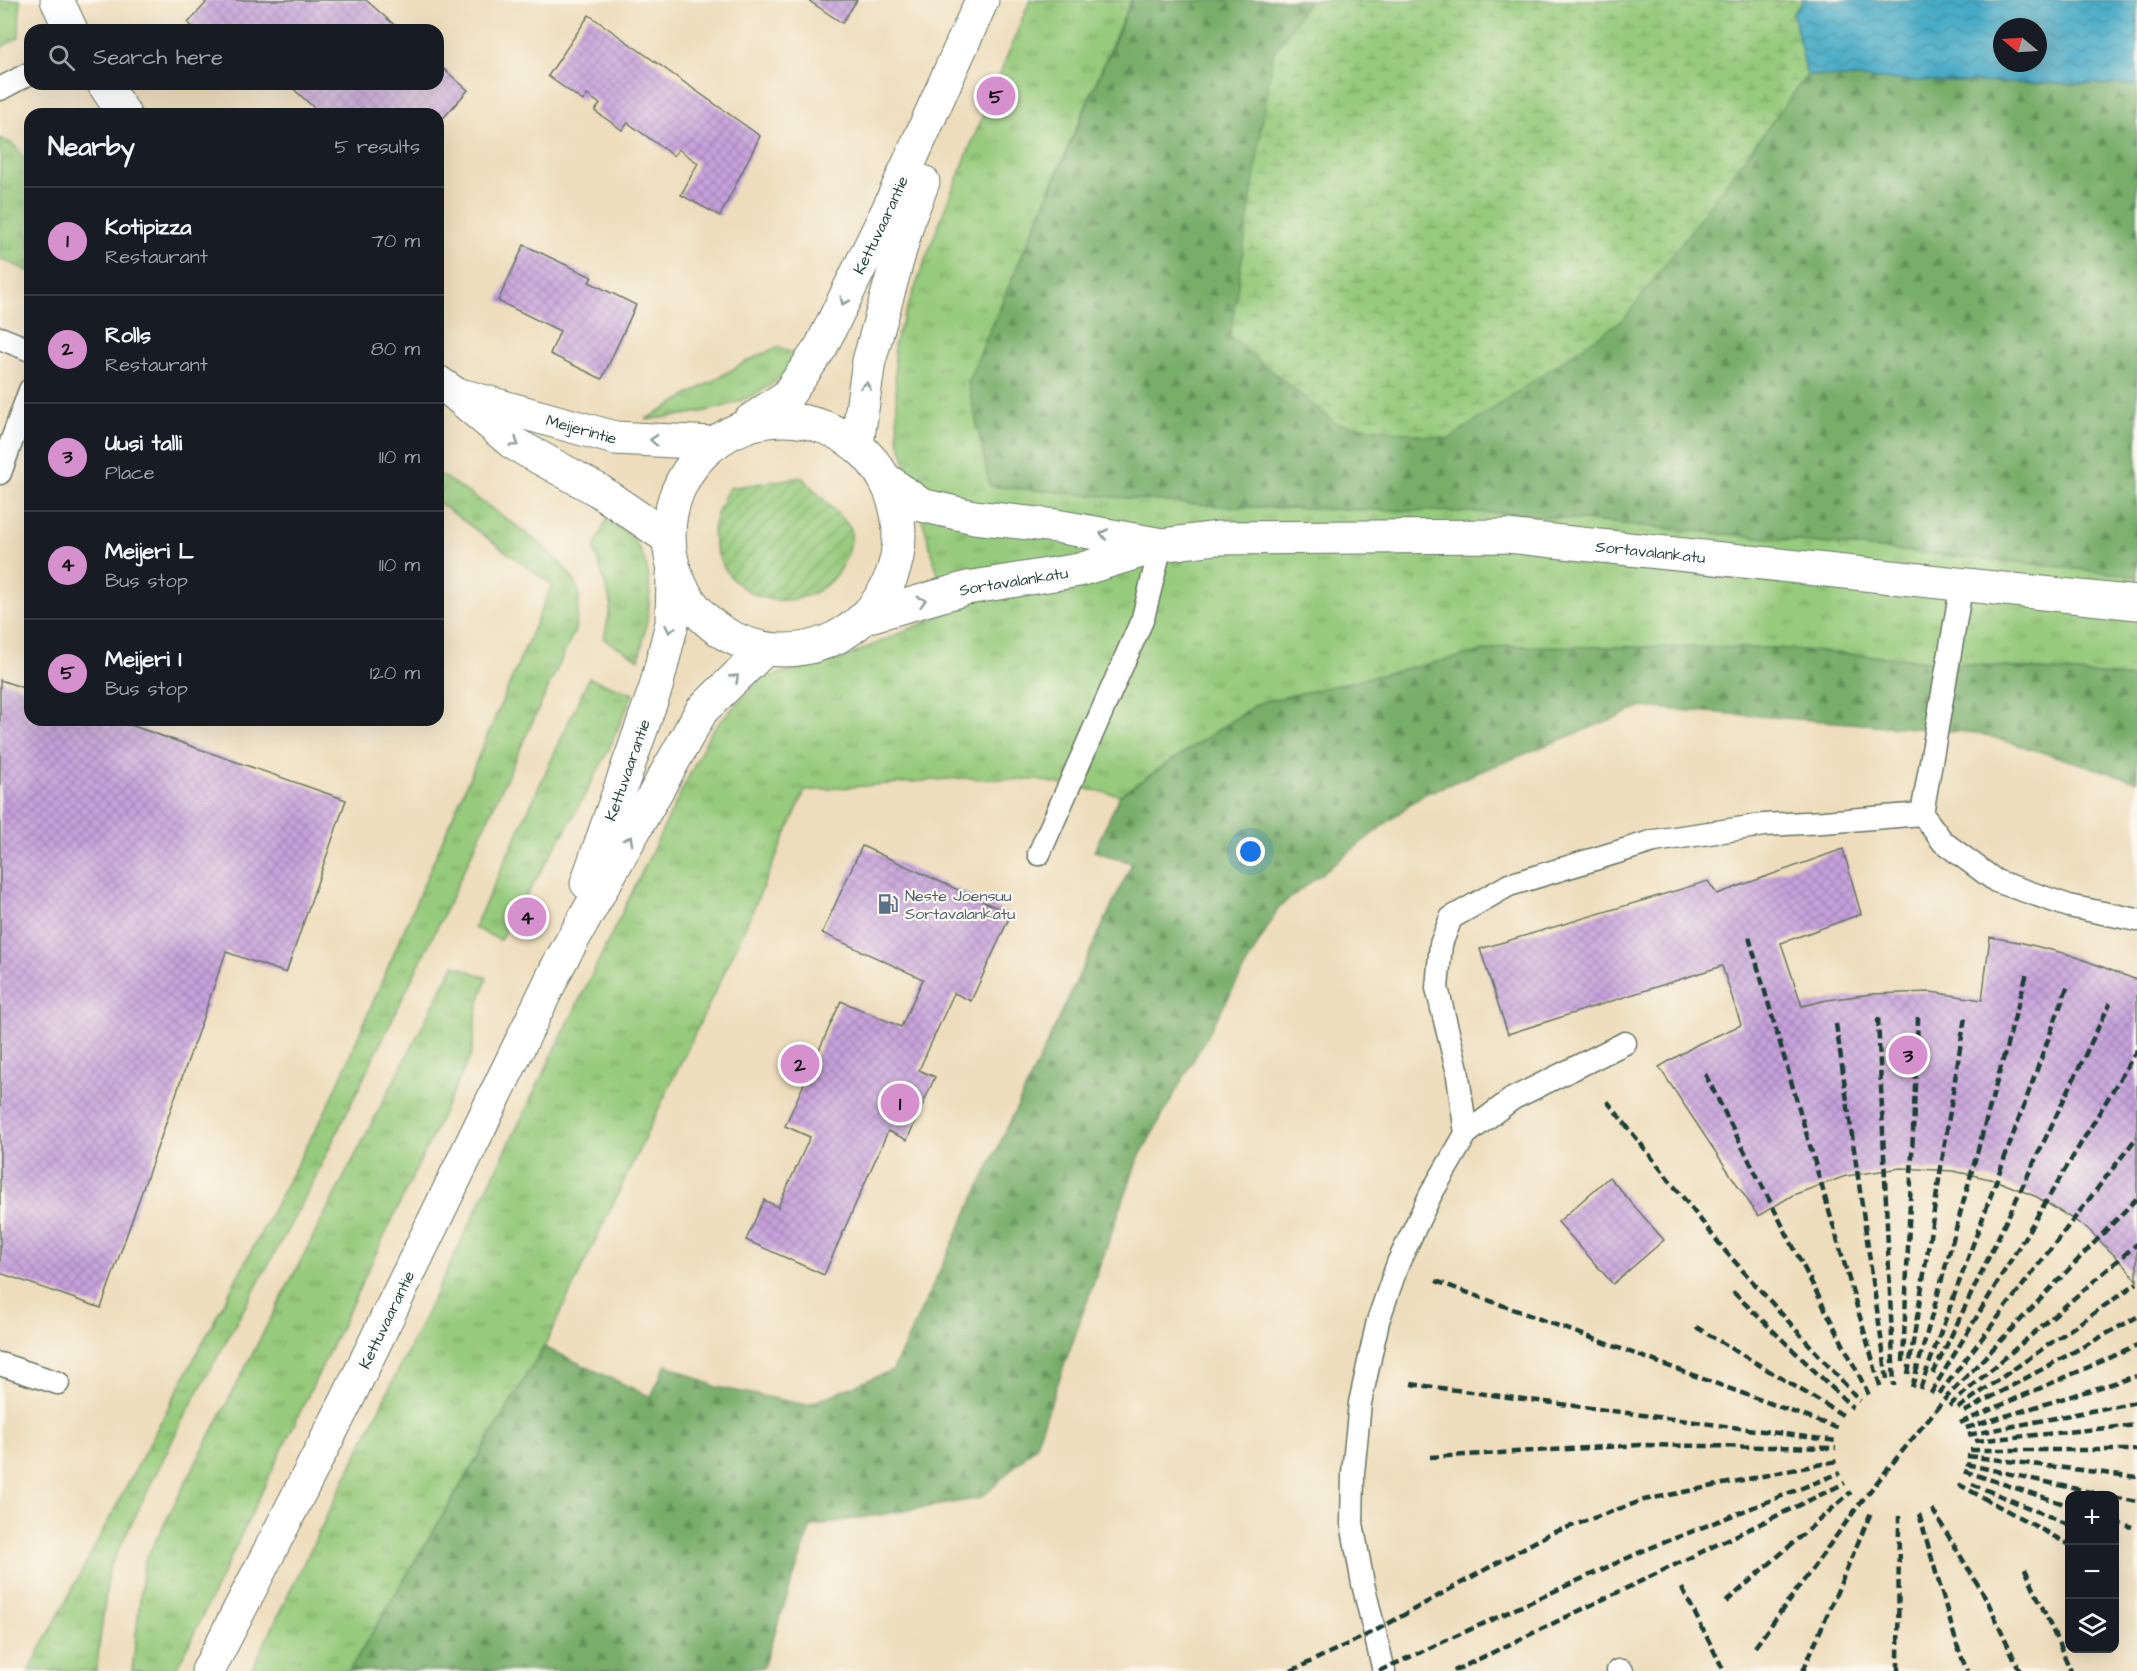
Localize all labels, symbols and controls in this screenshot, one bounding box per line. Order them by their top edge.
north arrow [1993,18,2047,72]
search box [24,24,444,90]
icon: search [45,41,78,74]
text: Search here [93,42,223,73]
pin: 5 [976,74,1016,118]
text: Nearby [48,129,135,165]
text: 5 results [335,133,420,161]
street label: Kettuvaarantie [848,172,914,278]
text: Kotipizza [105,212,191,243]
text: 1 [66,227,69,255]
text: 70 m [372,227,420,255]
text: Restaurant [105,243,208,271]
one-way arrow [839,295,851,306]
text: Rolls [105,320,151,351]
text: 2 [62,335,73,363]
text: 80 m [371,335,420,363]
text: Restaurant [105,351,208,379]
one-way arrow [859,381,871,391]
street label: Meijerintie [543,409,620,450]
text: Uusi talli [105,428,182,459]
one-way arrow [650,433,659,446]
one-way arrow [509,436,519,448]
text: 3 [62,443,73,471]
text: 110 m [379,443,420,471]
text: Place [105,459,155,487]
one-way arrow [1099,528,1109,541]
street label: Sortavalankatu [1594,535,1706,569]
text: Meijeri L [105,536,194,567]
text: 4 [61,551,74,579]
text: 110 m [379,551,420,579]
street label: Sortavalankatu [956,562,1070,602]
text: Bus stop [105,567,188,595]
one-way arrow [916,596,927,608]
one-way arrow [664,624,677,634]
text: Meijeri I [105,644,182,675]
text: 5 [60,659,75,687]
text: 120 m [370,659,420,687]
text: Bus stop [105,675,188,703]
one-way arrow [728,675,739,686]
street label: Kettuvaarantie [600,716,656,824]
one-way arrow [622,836,633,846]
your location [1236,837,1265,866]
place label: Neste Joensuu Sortavalankatu [905,885,1015,925]
fuel station icon: Neste Joensuu Sortavalankatu [876,892,900,916]
pin: 4 [508,894,546,940]
pin: 3 [1888,1032,1928,1078]
pin: 2 [780,1042,820,1086]
pin: 1 [880,1080,920,1126]
street label: Kettuvaarantie [354,1267,420,1373]
map controls [2065,1491,2119,1653]
button: + [2065,1491,2119,1545]
button: − [2065,1545,2119,1599]
button: layers [2065,1599,2119,1653]

